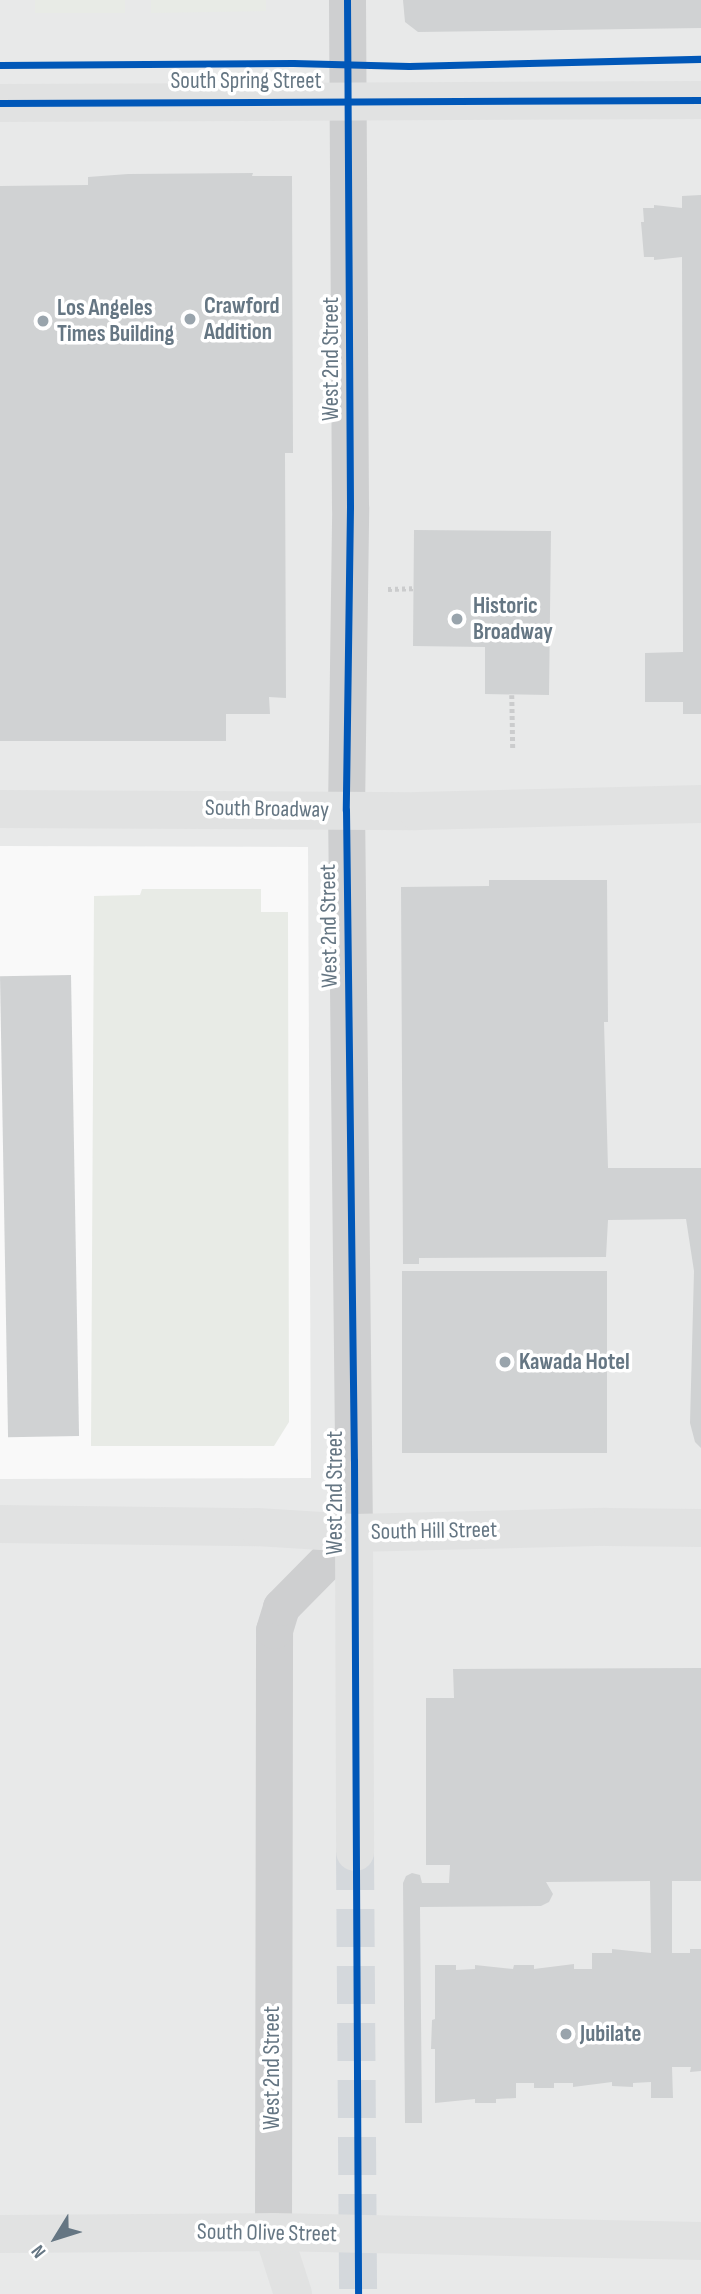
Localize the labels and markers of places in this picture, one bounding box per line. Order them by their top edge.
place label: Crawford Addition [204,292,280,346]
place label: Los Angeles Times Building [57,294,174,348]
marker: Crawford Addition [182,311,198,327]
marker: Los Angeles Times Building [35,313,51,329]
place label: Historic Broadway [473,592,553,646]
marker: Historic Broadway [447,609,467,629]
place label: Kawada Hotel [519,1348,630,1376]
marker: Kawada Hotel [497,1354,513,1370]
place label: Jubilate [580,2020,641,2048]
marker: Jubilate [558,2026,574,2042]

